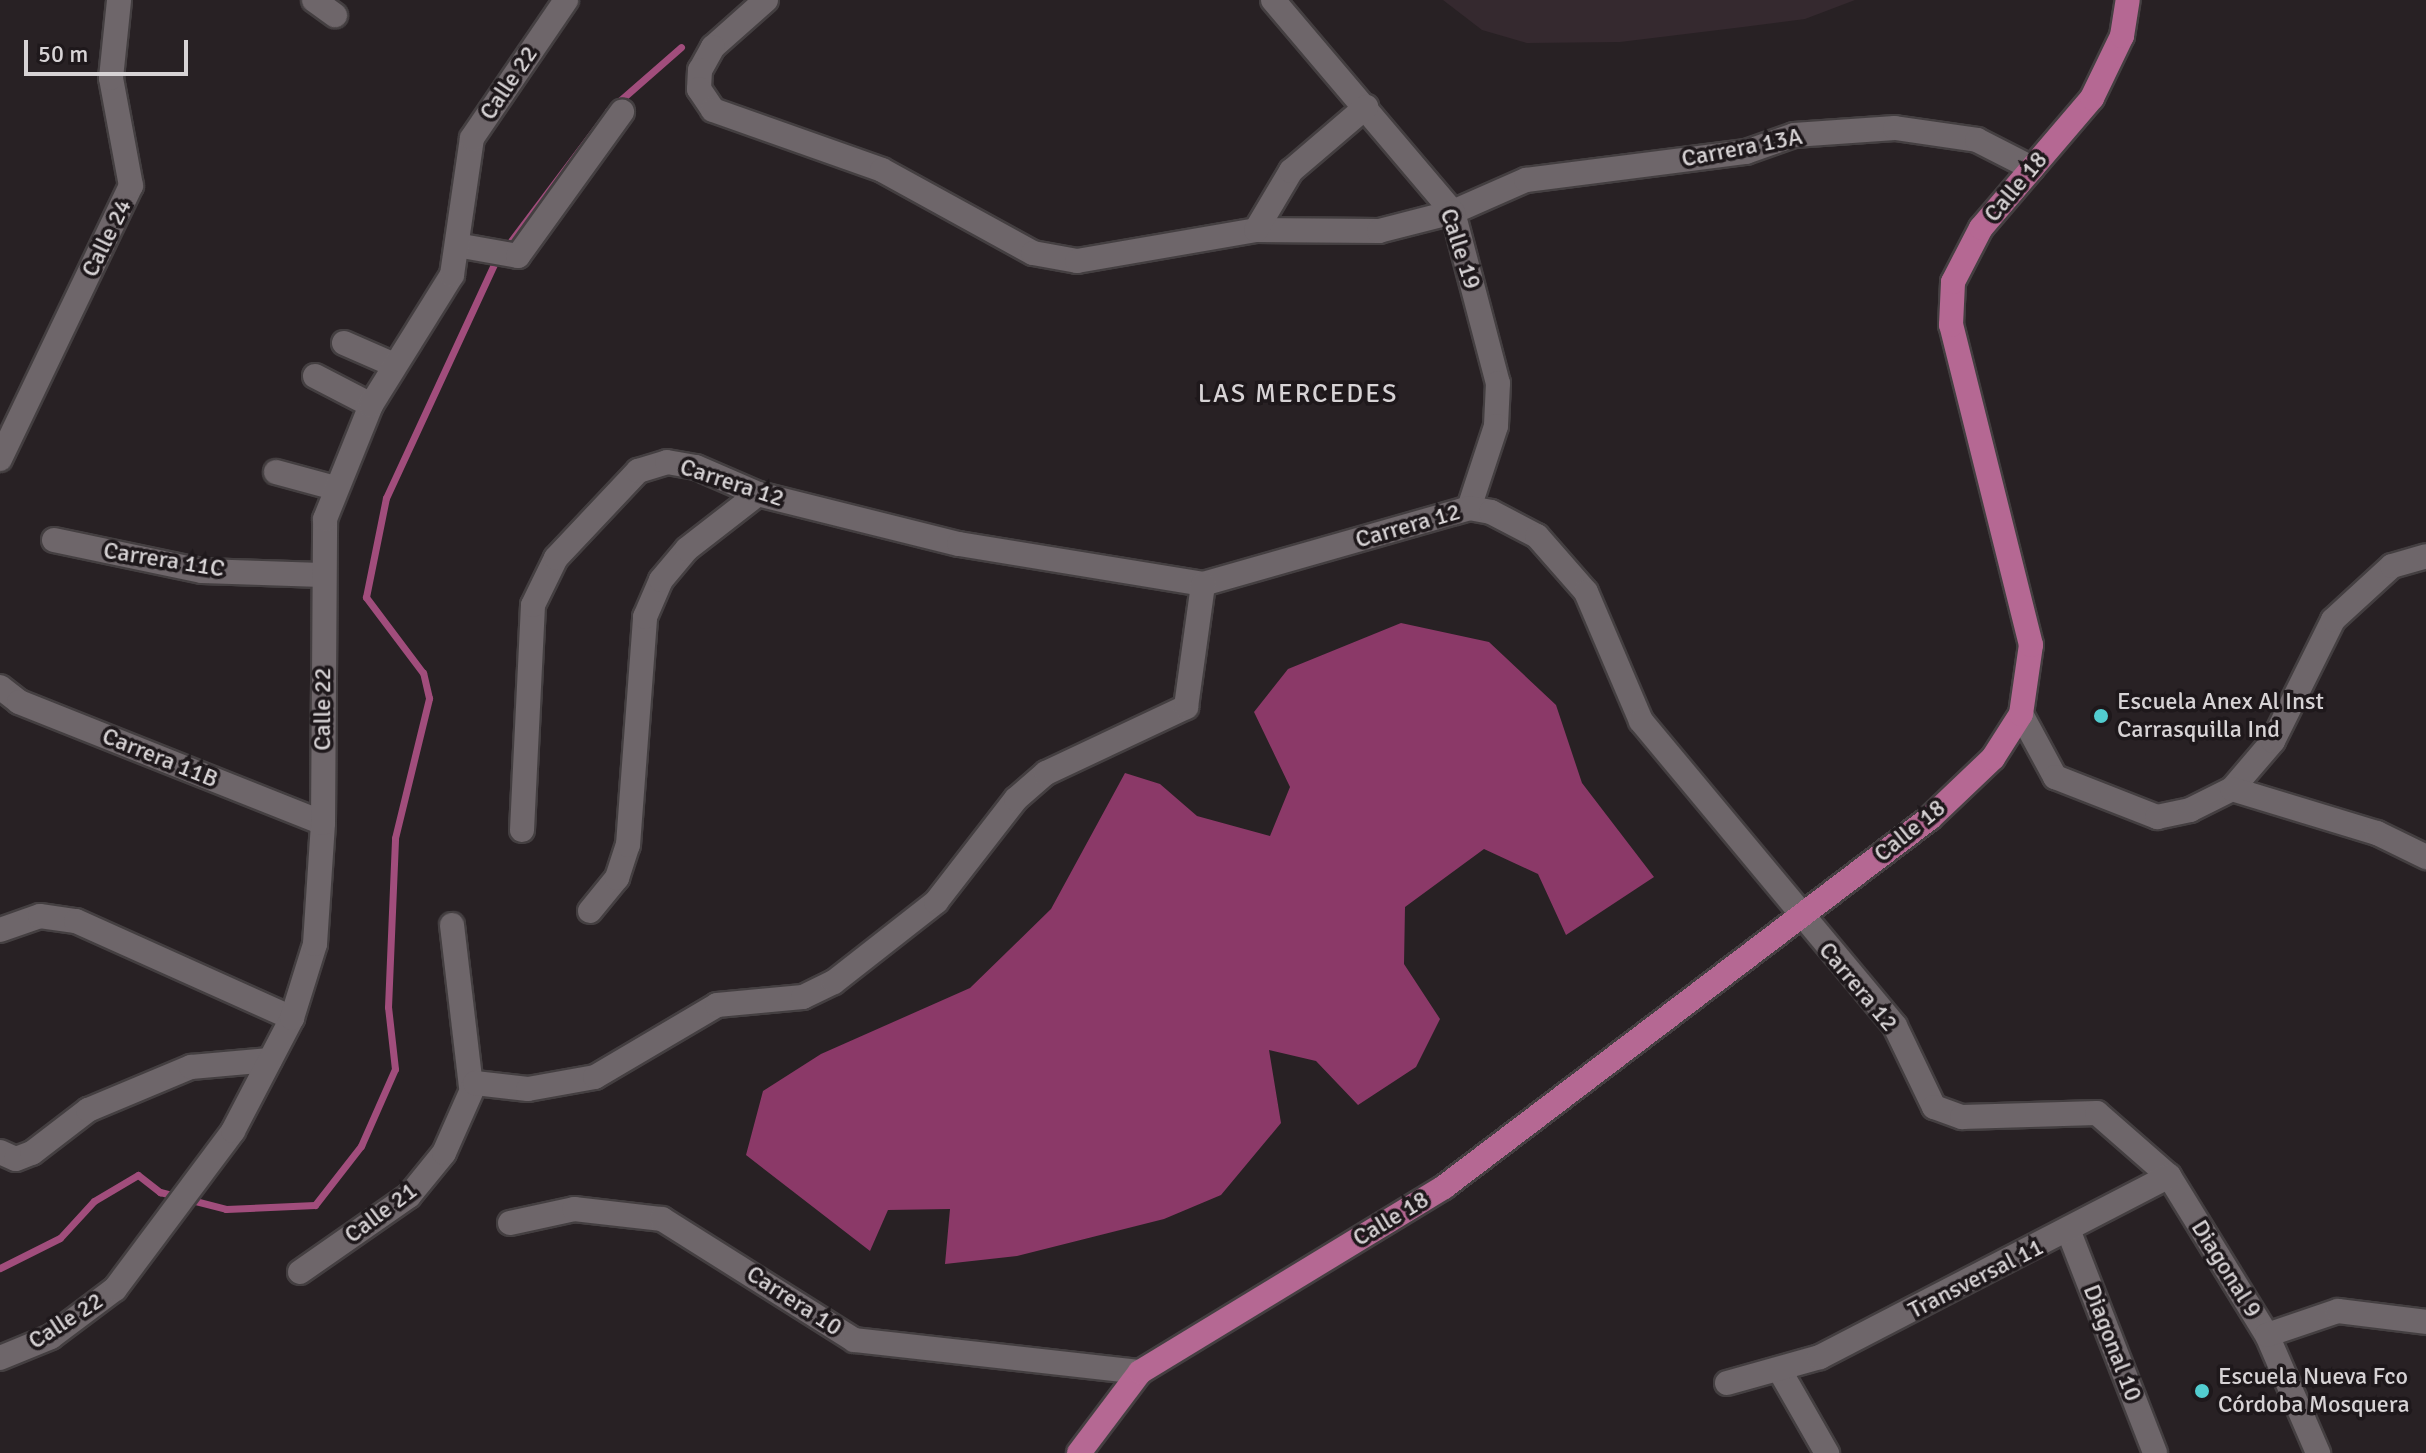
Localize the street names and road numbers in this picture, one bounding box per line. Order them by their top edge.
street label: Calle 22 [474,40,544,126]
street label: Carrera 13A [1679,122,1805,174]
street label: Calle 18 [1978,146,2054,228]
street label: Calle 24 [76,194,138,282]
street label: Calle 19 [1433,205,1487,293]
street label: Carrera 12 [676,453,788,513]
street label: Carrera 12 [1352,497,1464,555]
street label: Carrera 11C [101,536,227,584]
street label: Calle 22 [309,667,337,751]
street label: Carrera 11B [98,722,222,794]
street label: Calle 18 [1869,794,1951,868]
street label: Carrera 12 [1812,936,1904,1038]
street label: Calle 21 [339,1176,423,1250]
street label: Calle 18 [1348,1185,1434,1253]
street label: Diagonal 9 [2185,1215,2267,1323]
street label: Transversal 11 [1904,1233,2048,1325]
street label: Carrera 10 [741,1260,847,1342]
street label: Diagonal 10 [2077,1281,2147,1405]
street label: Calle 22 [23,1286,109,1356]

